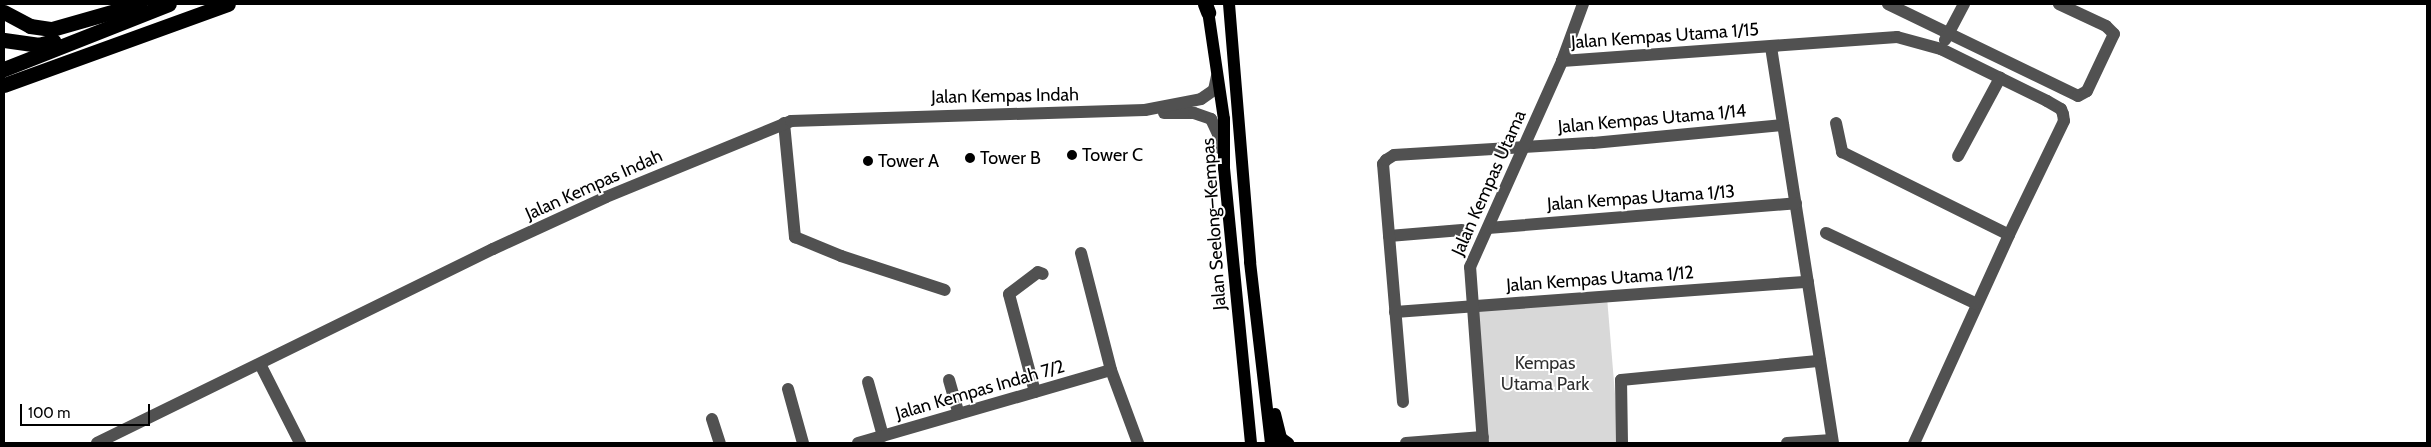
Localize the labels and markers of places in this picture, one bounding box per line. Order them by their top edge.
place label: Tower C [1082,144,1143,166]
place label: Tower B [980,147,1041,169]
marker: Tower C [1066,149,1078,161]
place label: Tower A [878,150,939,172]
marker: Tower B [964,152,976,164]
marker: Tower A [862,155,874,167]

